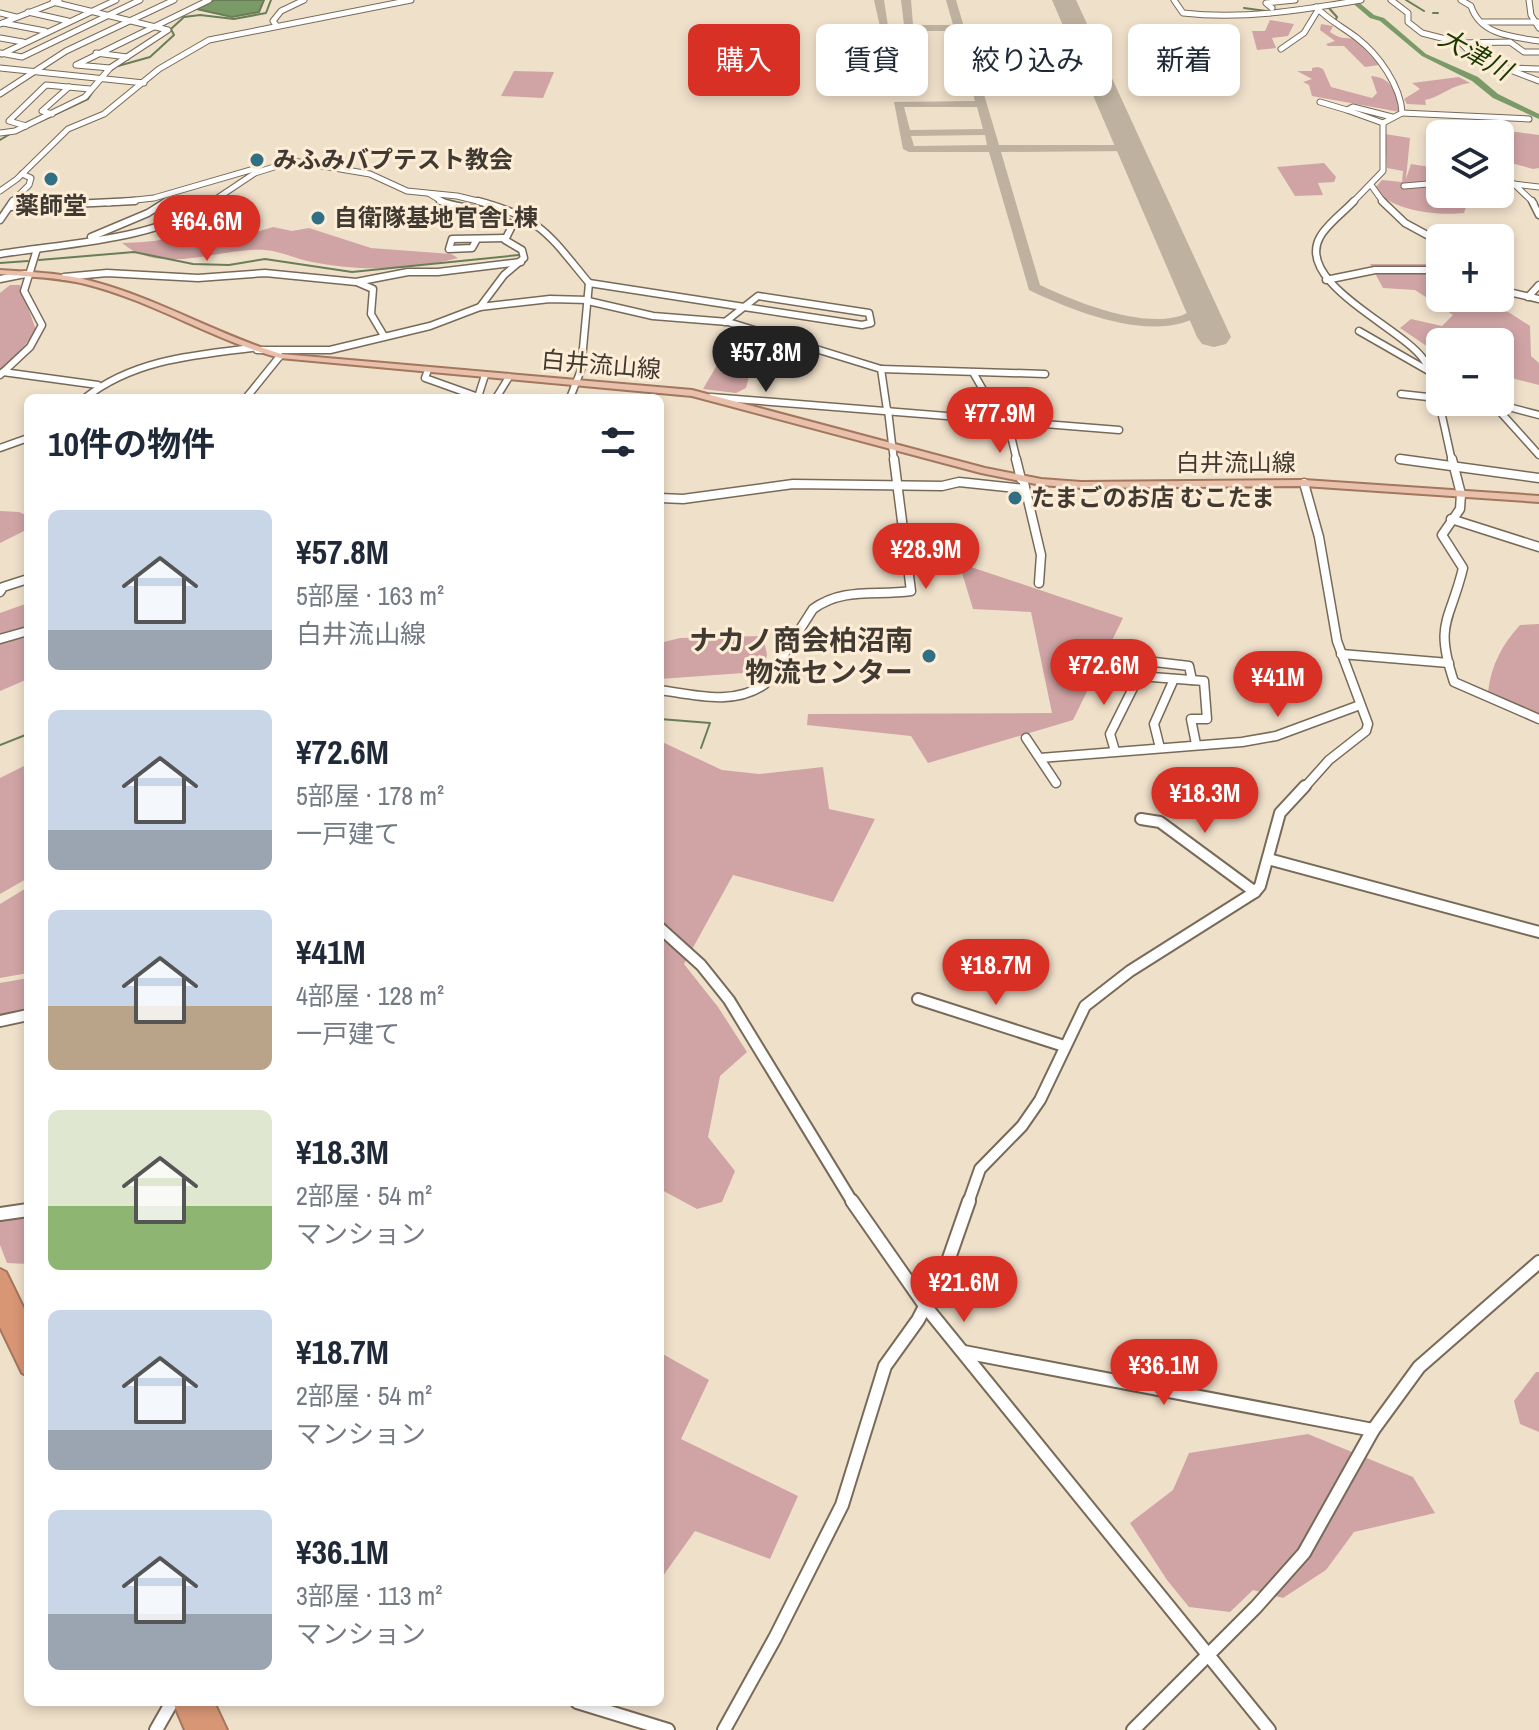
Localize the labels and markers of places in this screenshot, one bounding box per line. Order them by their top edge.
place label: みふみバプテスト教会 [273,143,513,175]
marker: みふみバプテスト教会 [248,151,266,169]
marker: 薬師堂 [42,170,60,188]
place label: 薬師堂 [15,189,87,221]
pin: ¥64.6M [142,195,272,263]
place label: 自衛隊基地官舎L棟 [334,201,538,233]
marker: 自衛隊基地官舎L棟 [309,209,327,227]
pin: ¥57.8M [701,326,831,394]
pin: ¥77.9M [935,387,1065,455]
place label: たまごのお店 むこたま [1031,481,1275,513]
marker: たまごのお店 むこたま [1006,489,1024,507]
pin: ¥28.9M [861,523,991,591]
place label: ナカノ商会柏沼南 物流センター [689,621,913,691]
pin: ¥72.6M [1039,639,1169,707]
marker: ナカノ商会柏沼南 物流センター [920,647,938,665]
pin: ¥41M [1231,651,1325,719]
pin: ¥18.3M [1140,767,1270,835]
pin: ¥18.7M [931,939,1061,1007]
pin: ¥21.6M [899,1256,1029,1324]
pin: ¥36.1M [1099,1339,1229,1407]

